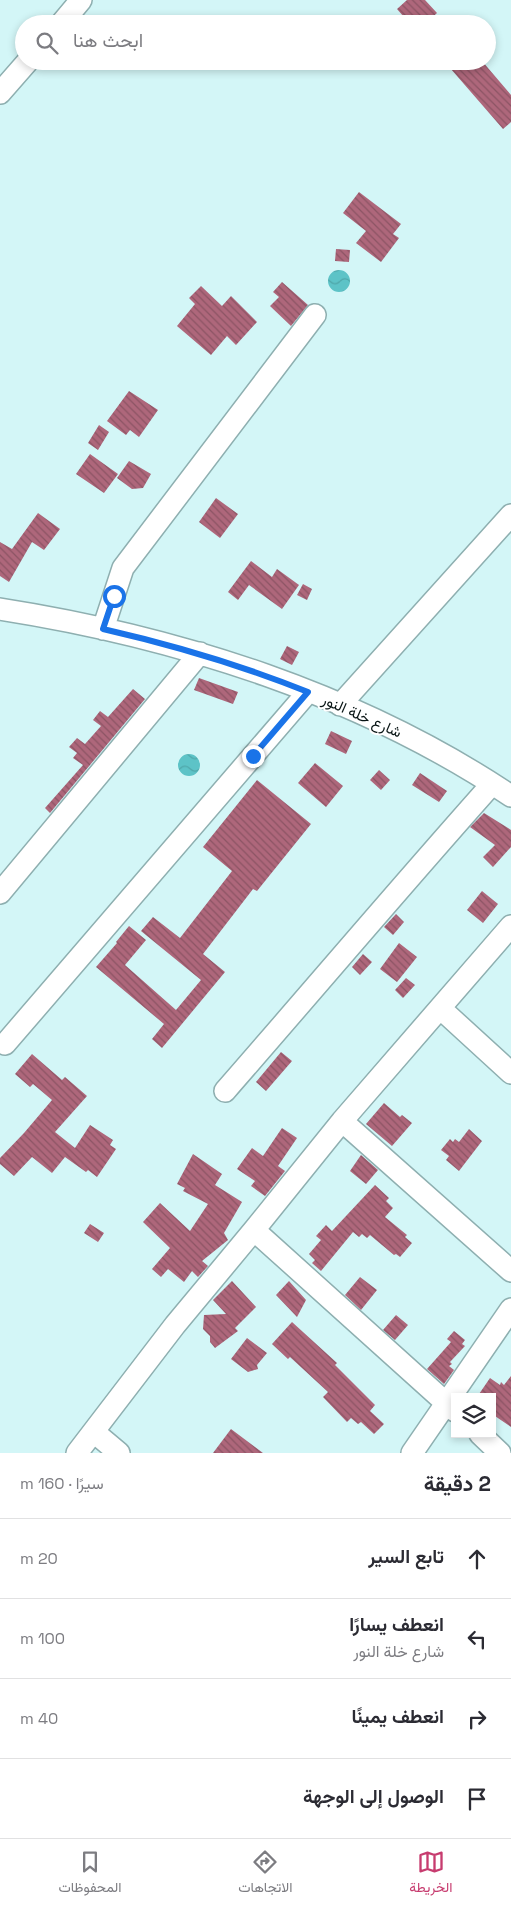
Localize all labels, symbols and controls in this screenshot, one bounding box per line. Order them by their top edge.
search box [15,15,496,70]
text: ابحث هنا [73,28,143,53]
icon: search [33,29,61,57]
route start [103,585,126,608]
street label: شارع خلة النور [318,689,405,743]
route end [242,745,265,768]
map controls [451,1393,496,1438]
button: layers [451,1393,496,1438]
text: 2 دقيقة [424,1470,491,1497]
text: سيرًا · 160 m [20,1473,104,1494]
text: تابع السير [368,1544,444,1569]
icon: ahead [463,1545,491,1573]
text: 20 m [20,1548,58,1569]
text: انعطف يسارًا [349,1612,444,1637]
icon: left [463,1625,491,1653]
text: 100 m [20,1628,65,1649]
text: شارع خلة النور [353,1641,444,1662]
text: انعطف يمينًا [352,1704,444,1729]
icon: right [463,1705,491,1733]
text: 40 m [20,1708,58,1729]
text: الوصول إلى الوجهة [303,1784,444,1809]
icon: arrive [463,1785,491,1813]
tab: المحفوظات [58,1848,121,1900]
tab: الاتجاهات [238,1848,293,1900]
tab: الخريطة [409,1848,453,1900]

